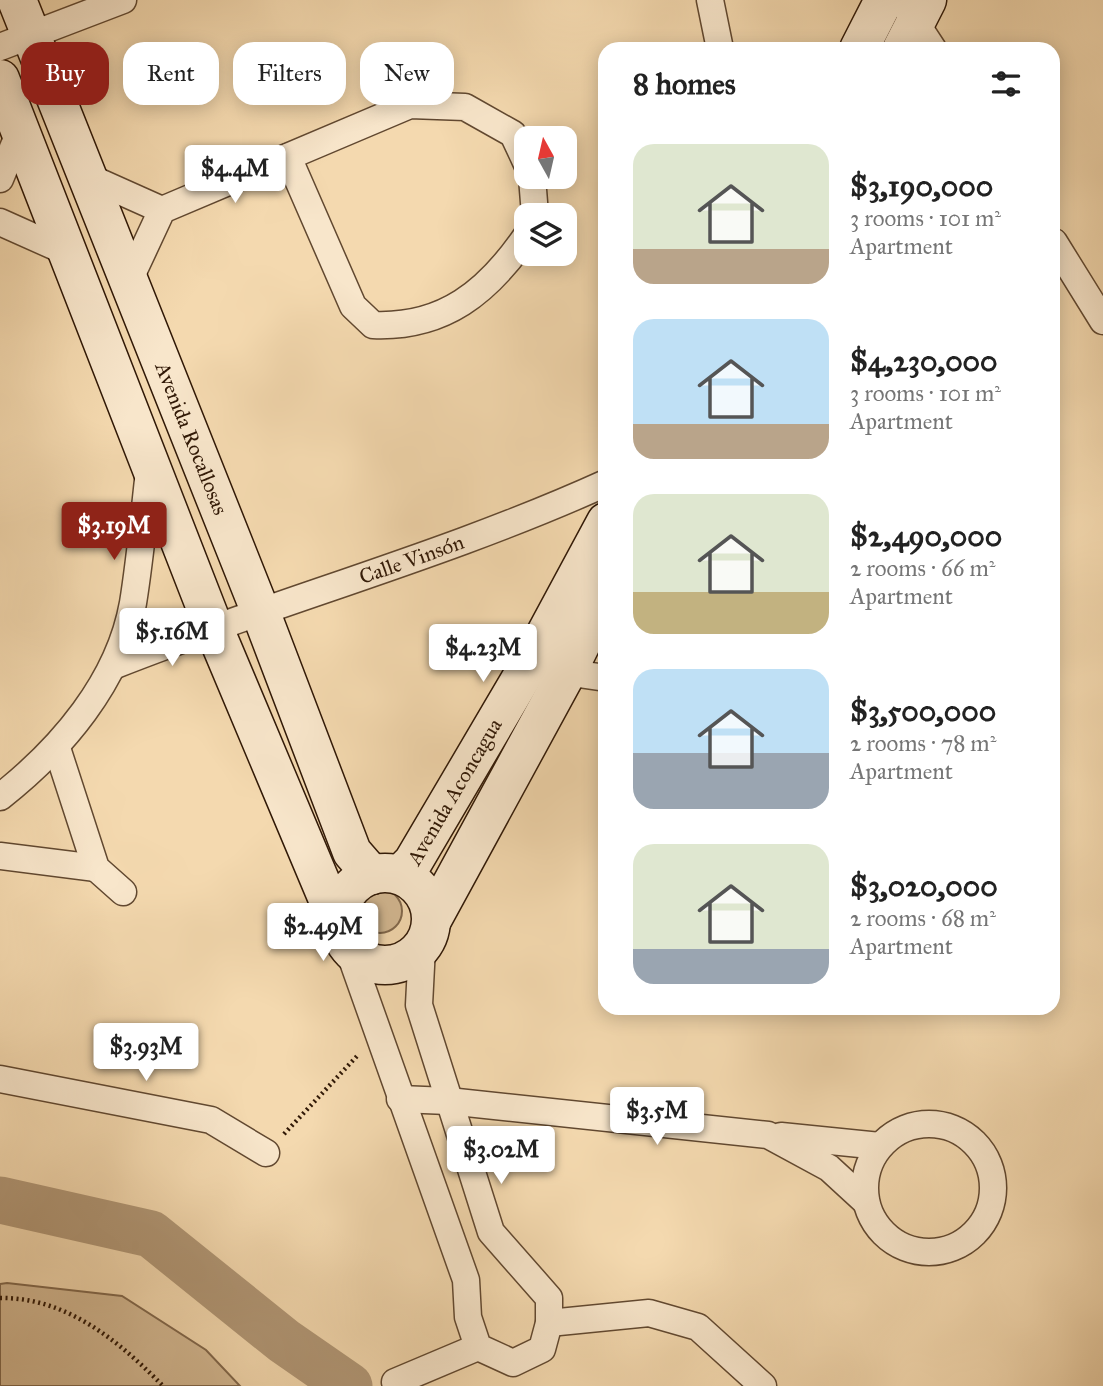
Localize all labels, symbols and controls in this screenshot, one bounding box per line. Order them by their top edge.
chip: Buy [21,42,109,105]
chip: Rent [123,42,219,105]
chip: Filters [233,42,346,105]
chip: New [360,42,454,105]
icon: filters [987,65,1025,103]
text: 8 homes [633,66,736,102]
north arrow [514,126,578,189]
map controls [514,126,577,266]
pin: $4.4M [186,146,284,205]
text: $4.4M [201,154,269,182]
text: $3,190,000 [850,168,993,204]
icon: home [689,172,773,256]
button: layers [514,203,577,266]
text: 3 rooms · 101 m² [850,204,1001,232]
text: Apartment [850,232,953,260]
text: $4,230,000 [850,343,998,379]
icon: home [689,347,773,431]
street label: Avenida Rocallosas [149,357,234,519]
text: 3 rooms · 101 m² [850,379,1001,407]
text: Apartment [850,407,953,435]
pin: $3.19M [57,503,171,562]
text: $3.19M [78,511,150,539]
text: $2,490,000 [850,518,1002,554]
icon: home [689,522,773,606]
street label: Calle Vinsón [356,529,467,590]
text: 2 rooms · 66 m² [850,554,995,582]
text: Apartment [850,582,953,610]
pin: $5.16M [115,608,229,668]
text: $5.16M [135,617,209,645]
pin: $4.23M [426,624,540,684]
text: $4.23M [445,633,521,661]
text: $3,500,000 [850,693,996,729]
icon: home [689,697,773,781]
street label: Avenida Aconcagua [401,714,508,871]
text: 2 rooms · 78 m² [850,729,996,757]
text: Apartment [850,757,953,785]
text: $3,020,000 [850,868,998,904]
icon: home [689,872,773,956]
pin: $2.49M [266,904,380,963]
text: 2 rooms · 68 m² [850,904,996,932]
text: $2.49M [283,912,363,940]
text: Apartment [850,932,953,960]
pin: $3.93M [89,1024,203,1083]
text: $3.93M [109,1032,183,1060]
pin: $3.5M [608,1088,706,1147]
text: $3.5M [626,1096,688,1124]
pin: $3.02M [444,1126,558,1186]
text: $3.02M [463,1135,539,1163]

